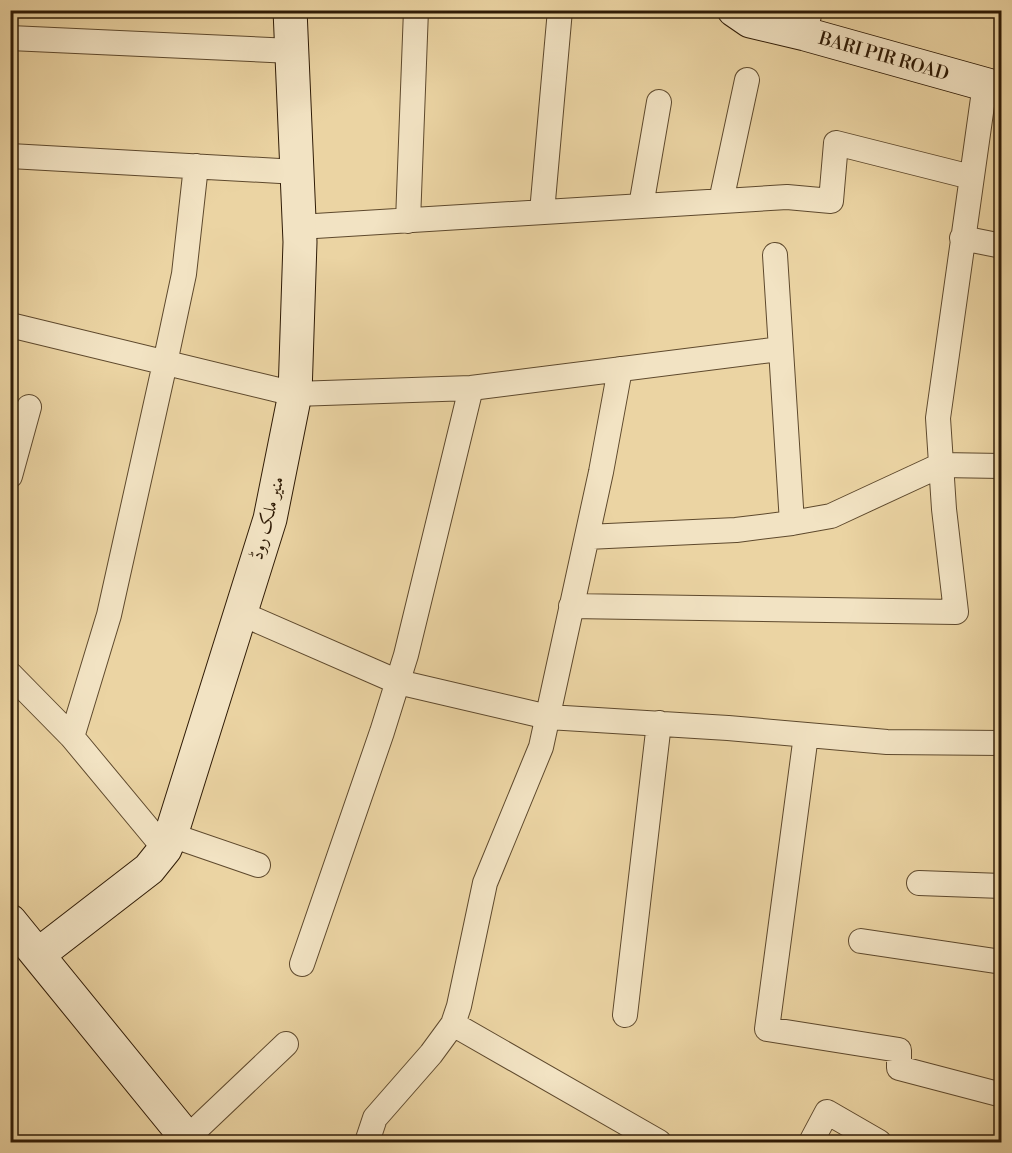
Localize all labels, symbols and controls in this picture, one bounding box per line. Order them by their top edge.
street label: BARI PIR ROAD [815,27,952,86]
street label: منیر ملک روڈ [245,474,290,562]

